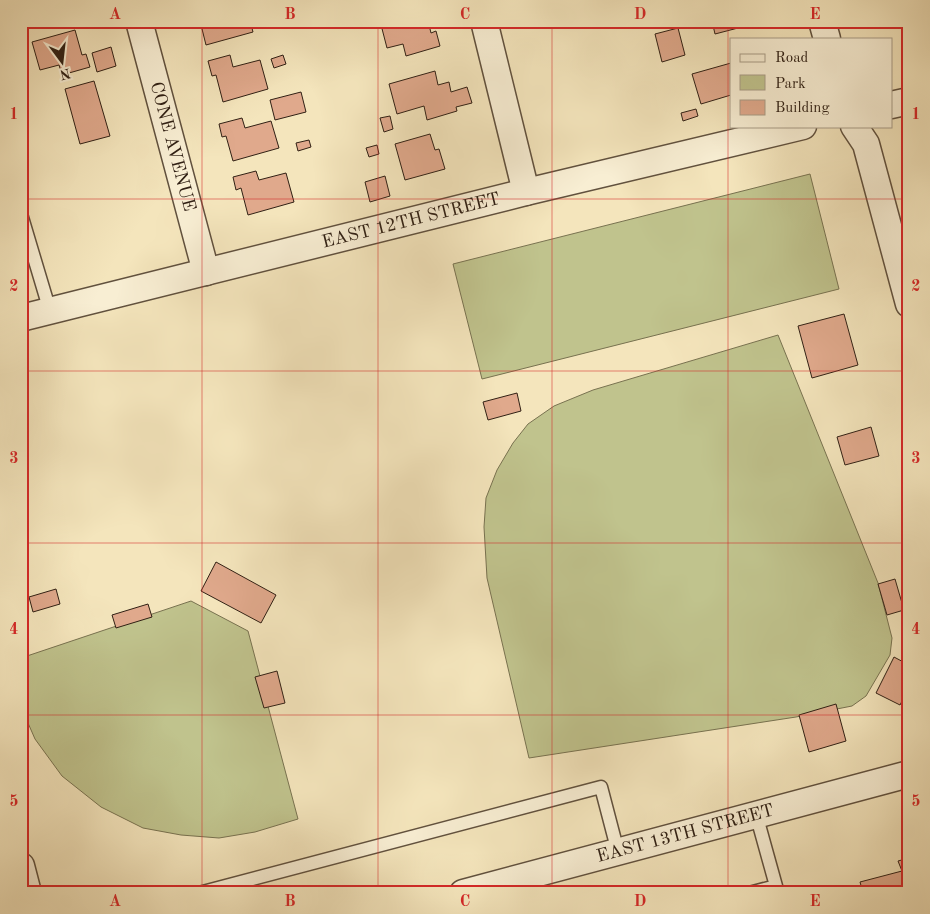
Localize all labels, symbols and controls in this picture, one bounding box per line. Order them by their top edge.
text: A [109,7,121,23]
text: B [284,7,296,23]
text: C [460,7,470,23]
text: D [634,7,646,23]
text: E [809,7,821,23]
north arrow [38,38,88,88]
legend [730,38,892,128]
text: Road [775,51,809,66]
text: N [58,65,72,82]
text: Park [775,77,806,92]
street label: CONE AVENUE [147,80,198,213]
text: Building [775,101,830,116]
text: 1 [9,107,19,123]
text: 1 [911,107,921,123]
street label: EAST 12TH STREET [320,190,502,252]
text: 2 [9,279,19,295]
text: 2 [911,279,921,295]
text: 3 [9,451,19,467]
text: 3 [911,451,921,467]
text: 4 [9,622,19,638]
text: 4 [911,622,921,638]
text: 5 [9,794,19,810]
text: 5 [911,794,921,810]
street label: EAST 13TH STREET [595,801,776,866]
text: A [109,894,121,910]
text: B [284,894,296,910]
text: C [460,894,470,910]
text: D [634,894,646,910]
text: E [809,894,821,910]

